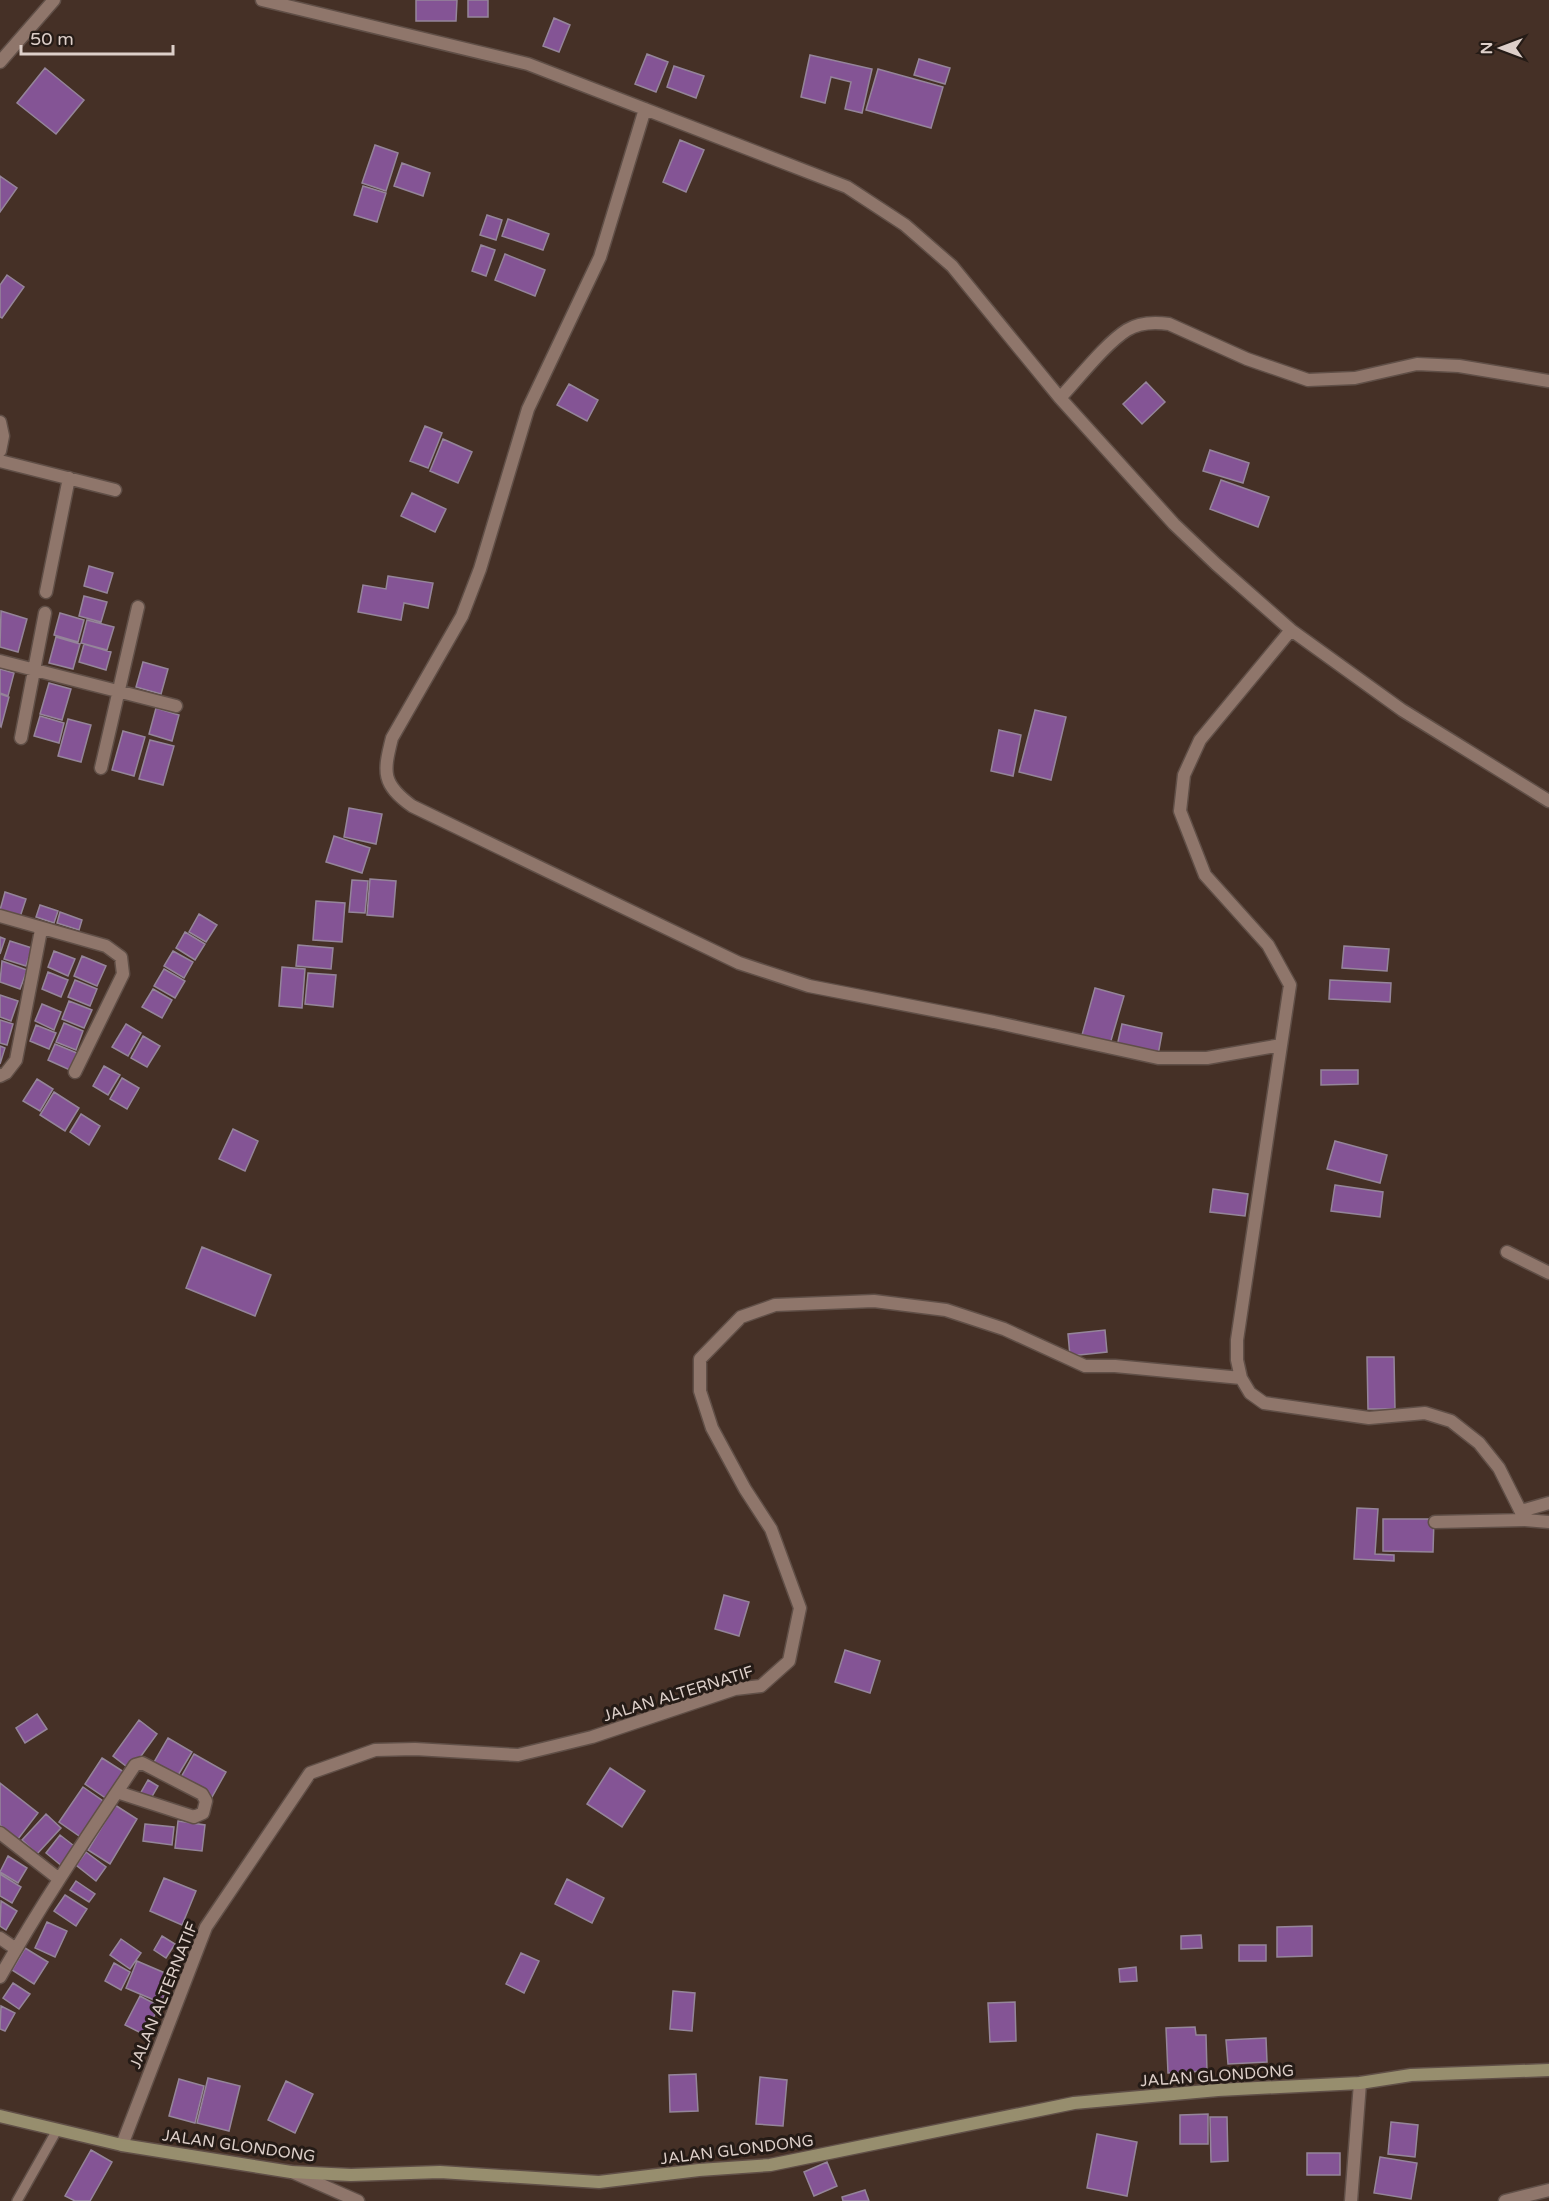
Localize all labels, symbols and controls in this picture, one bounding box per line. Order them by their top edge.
scale bar [21,18,172,56]
north arrow [1471,18,1531,78]
text: 50 m [30,28,74,50]
text: N [1477,42,1497,54]
street label: JALAN ALTERNATIF [601,1661,756,1726]
street label: JALAN ALTERNATIF [125,1919,203,2072]
street label: JALAN GLONDONG [1139,2061,1295,2091]
street label: JALAN GLONDONG [161,2125,317,2167]
street label: JALAN GLONDONG [659,2131,815,2169]

